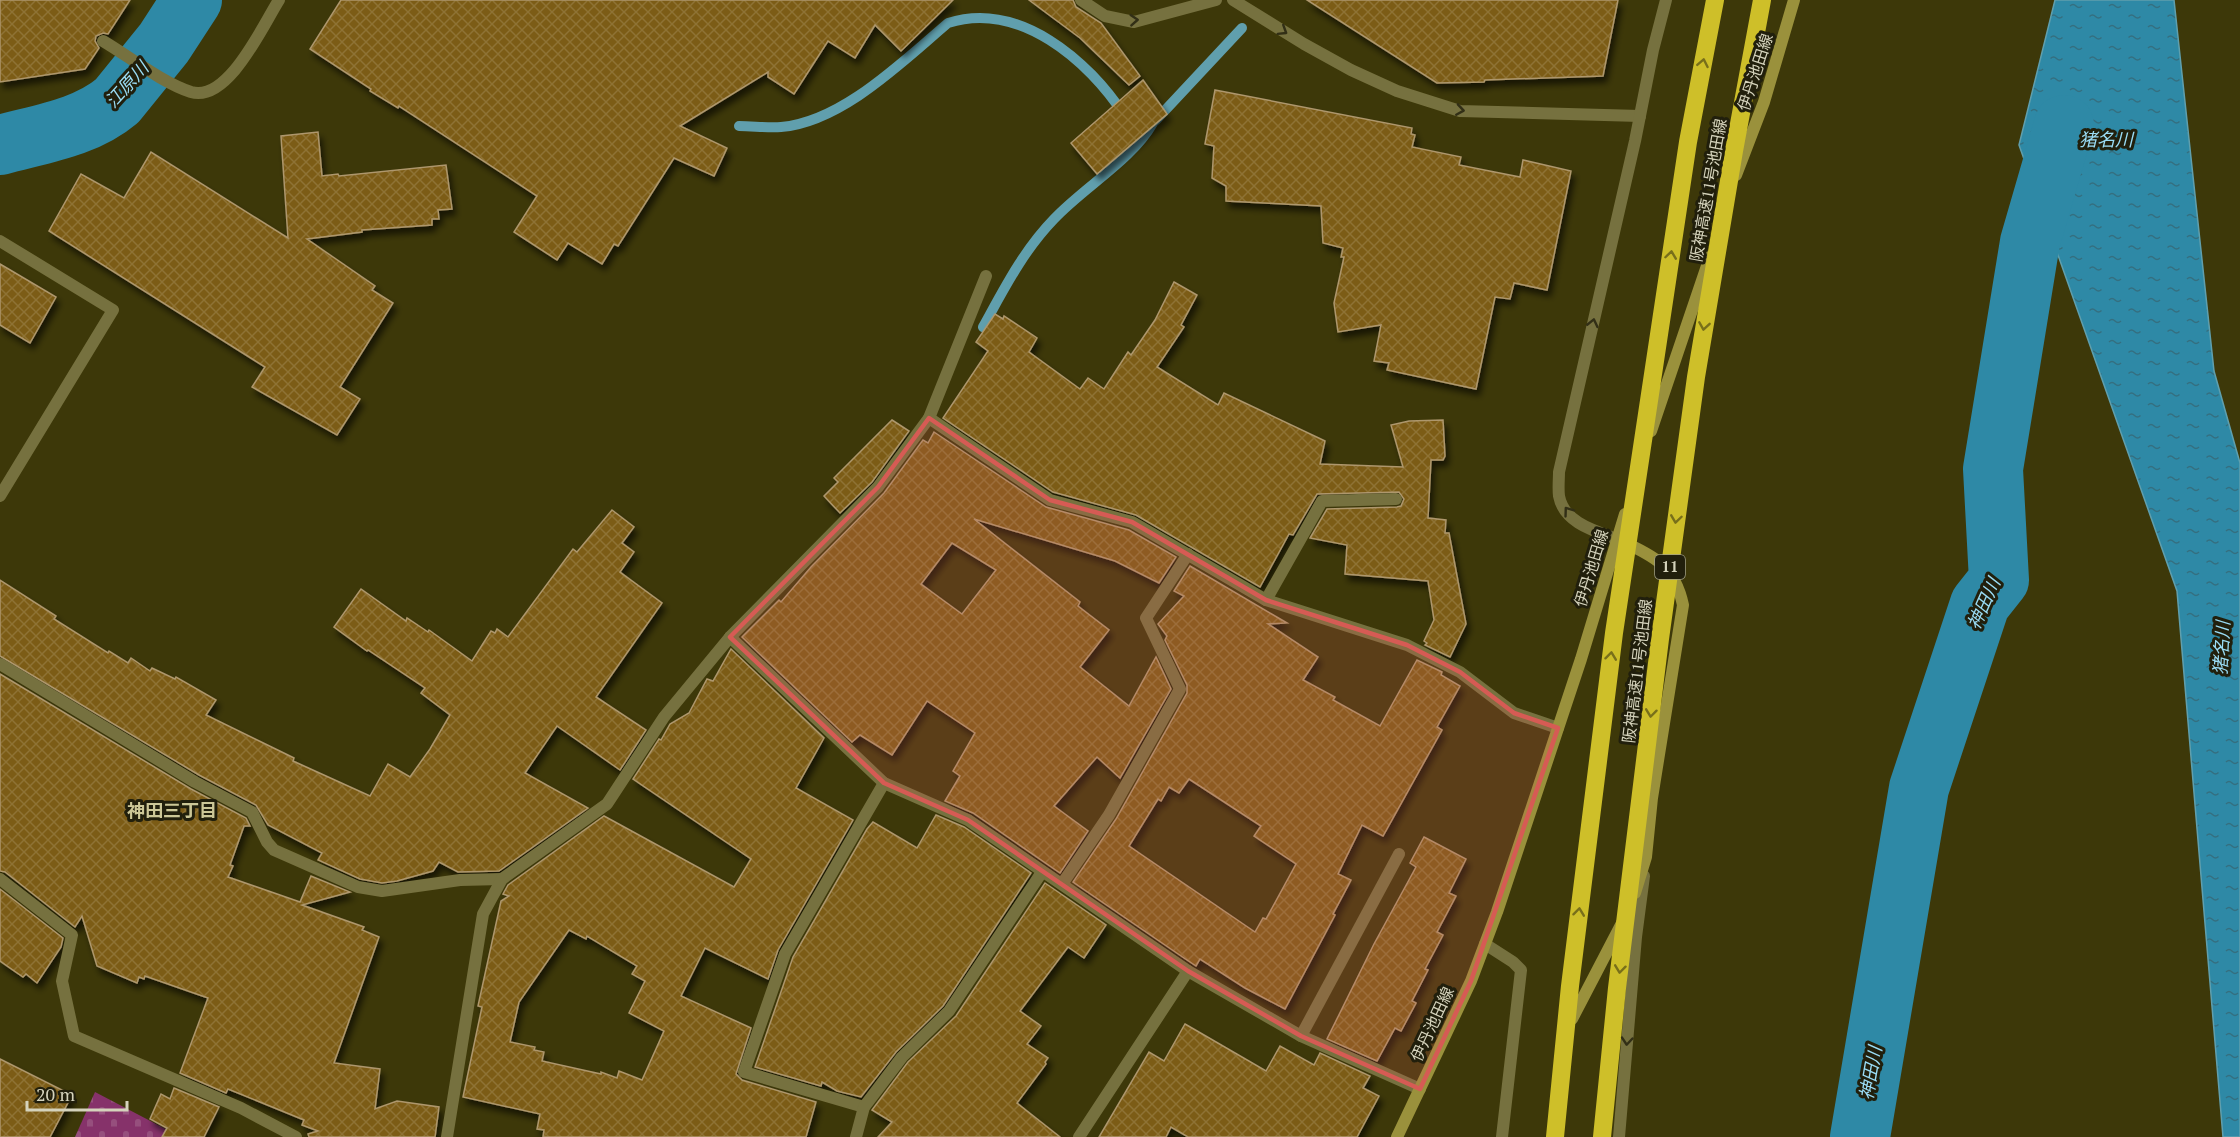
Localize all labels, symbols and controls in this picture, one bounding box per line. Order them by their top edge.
one-way arrow [1129,14,1139,27]
one-way arrow [1277,24,1287,36]
street label: 伊丹池田線 [1732,31,1778,113]
water label: 江原川 [99,55,155,112]
one-way arrow [1696,58,1709,68]
one-way arrow [1455,103,1465,115]
street label: 阪神高速11号池田線 [1685,117,1731,263]
water label: 猪名川 [2079,127,2135,151]
one-way arrow [1665,251,1677,260]
one-way arrow [1586,318,1599,328]
one-way arrow [1699,322,1711,331]
one-way arrow [1564,507,1575,518]
one-way arrow [1671,515,1683,524]
street label: 伊丹池田線 [1569,527,1613,609]
road number: 11 [1655,555,1685,579]
water label: 神田川 [1961,572,2006,633]
street label: 阪神高速11号池田線 [1617,598,1657,744]
water label: 猪名川 [2208,618,2235,676]
one-way arrow [1605,651,1617,660]
one-way arrow [1645,708,1658,717]
district label: 神田三丁目 [127,798,217,822]
one-way arrow [1572,907,1585,916]
one-way arrow [1614,964,1626,973]
street label: 伊丹池田線 [1405,983,1459,1065]
one-way arrow [1621,1036,1634,1045]
water label: 神田川 [1854,1042,1887,1101]
scale bar [27,1074,128,1112]
text: 20 m [36,1082,76,1106]

